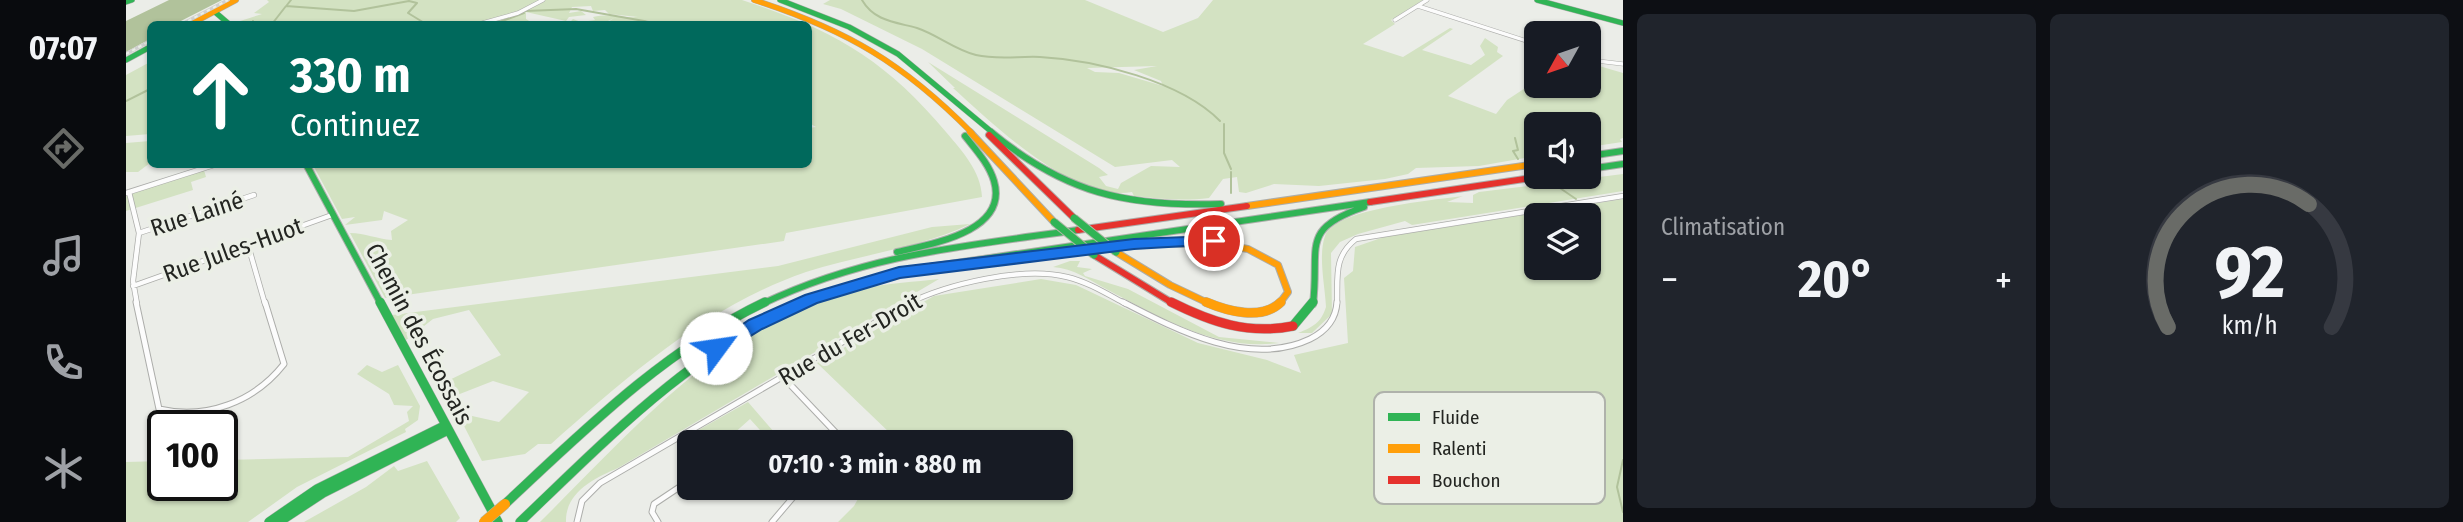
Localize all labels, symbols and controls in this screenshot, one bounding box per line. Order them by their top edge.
north arrow [1524,21,1601,98]
map controls [1524,21,1601,280]
text: 07:07 [29,29,97,67]
text: 330 m [290,46,411,105]
icon: ahead [175,49,266,140]
text: Continuez [290,106,420,144]
button: sound [1524,112,1601,189]
icon: directions [39,124,88,173]
street label: Rue Lainé [147,186,247,242]
button: layers [1524,203,1601,280]
pin [1184,211,1244,271]
street label: Rue Jules-Huot [159,212,307,288]
text: Climatisation [1661,213,1785,241]
icon: arrive [1195,222,1233,260]
text: 92 [2214,229,2285,316]
icon: music [39,231,88,280]
street label: Chemin des Écossais [359,238,479,429]
text: 20° [1798,248,1875,311]
text: − [1661,257,1678,303]
text: + [1995,257,2012,303]
street label: Rue du Fer-Droit [774,287,927,391]
position arrow [679,311,753,385]
text: km/h [2222,311,2277,341]
icon: phone [39,338,88,387]
legend [1374,392,1605,504]
text: Fluide [1432,406,1479,429]
speed limit sign: 100 [147,410,238,501]
text: Ralenti [1432,437,1487,460]
icon: climate [39,444,88,493]
text: 07:10 · 3 min · 880 m [768,449,982,480]
text: Bouchon [1432,469,1500,492]

